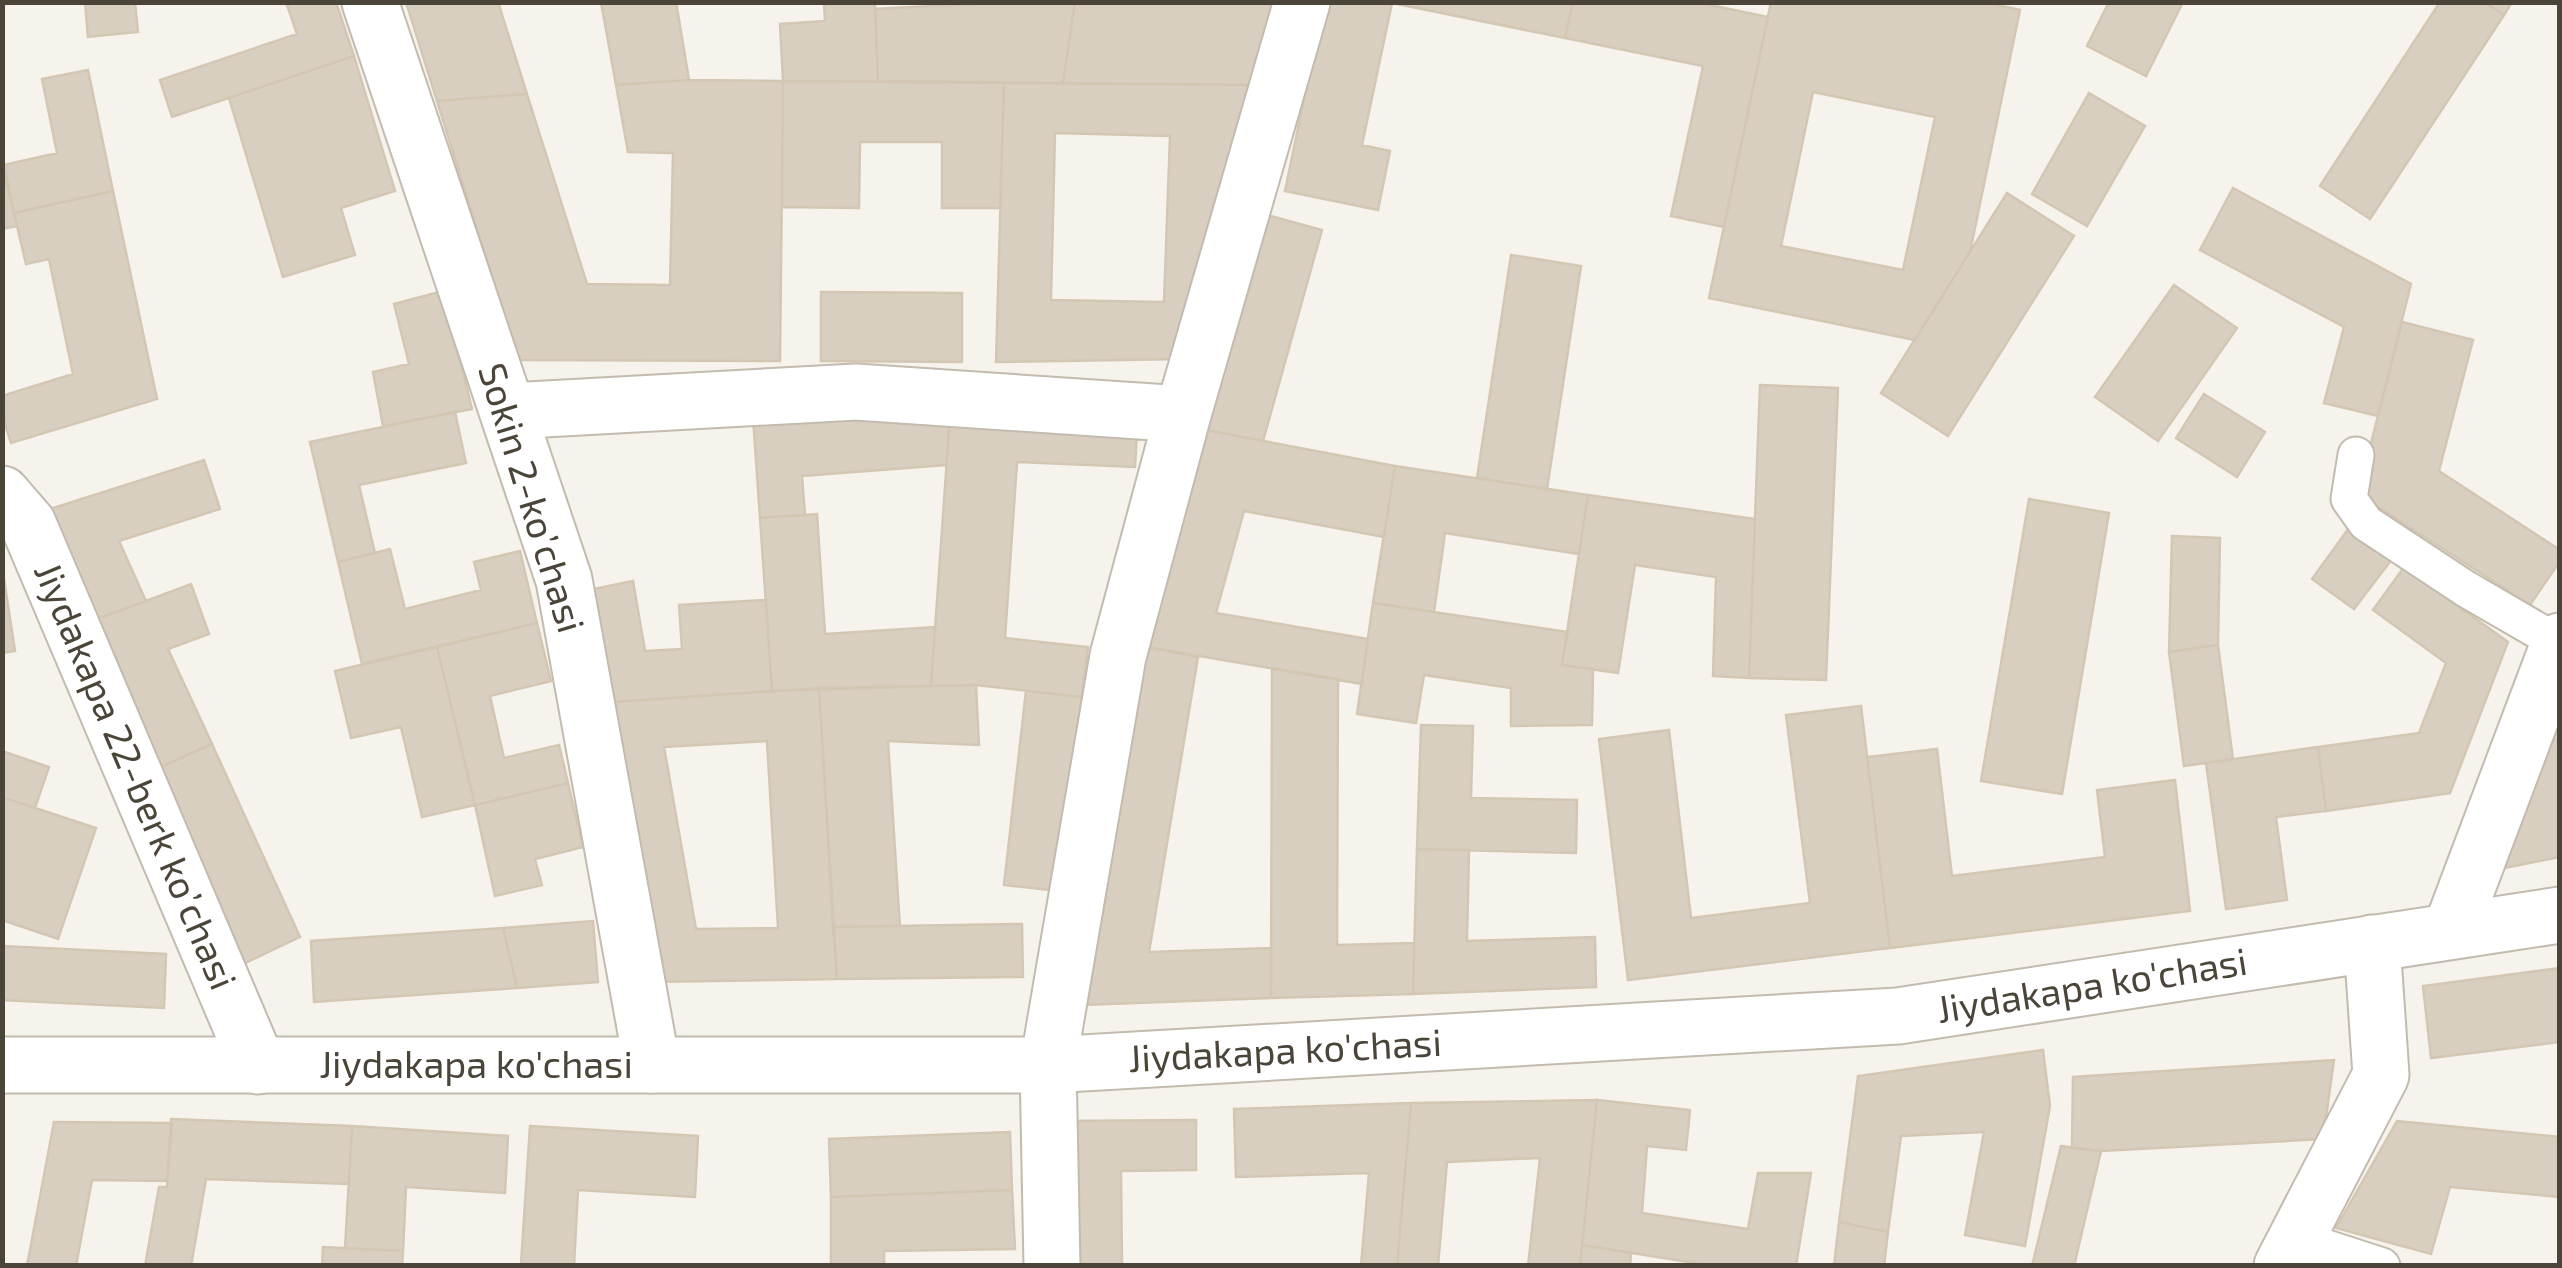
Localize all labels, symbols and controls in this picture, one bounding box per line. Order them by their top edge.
street label: Sokin 2-koʼchasi [470,357,596,638]
street label: Jiydakapa 22-berk koʼchasi [26,555,248,996]
street label: Jiydakapa ko'chasi [1933,937,2250,1031]
street label: Jiydakapa ko'chasi [1127,1018,1443,1080]
street label: Jiydakapa ko'chasi [319,1040,633,1086]

